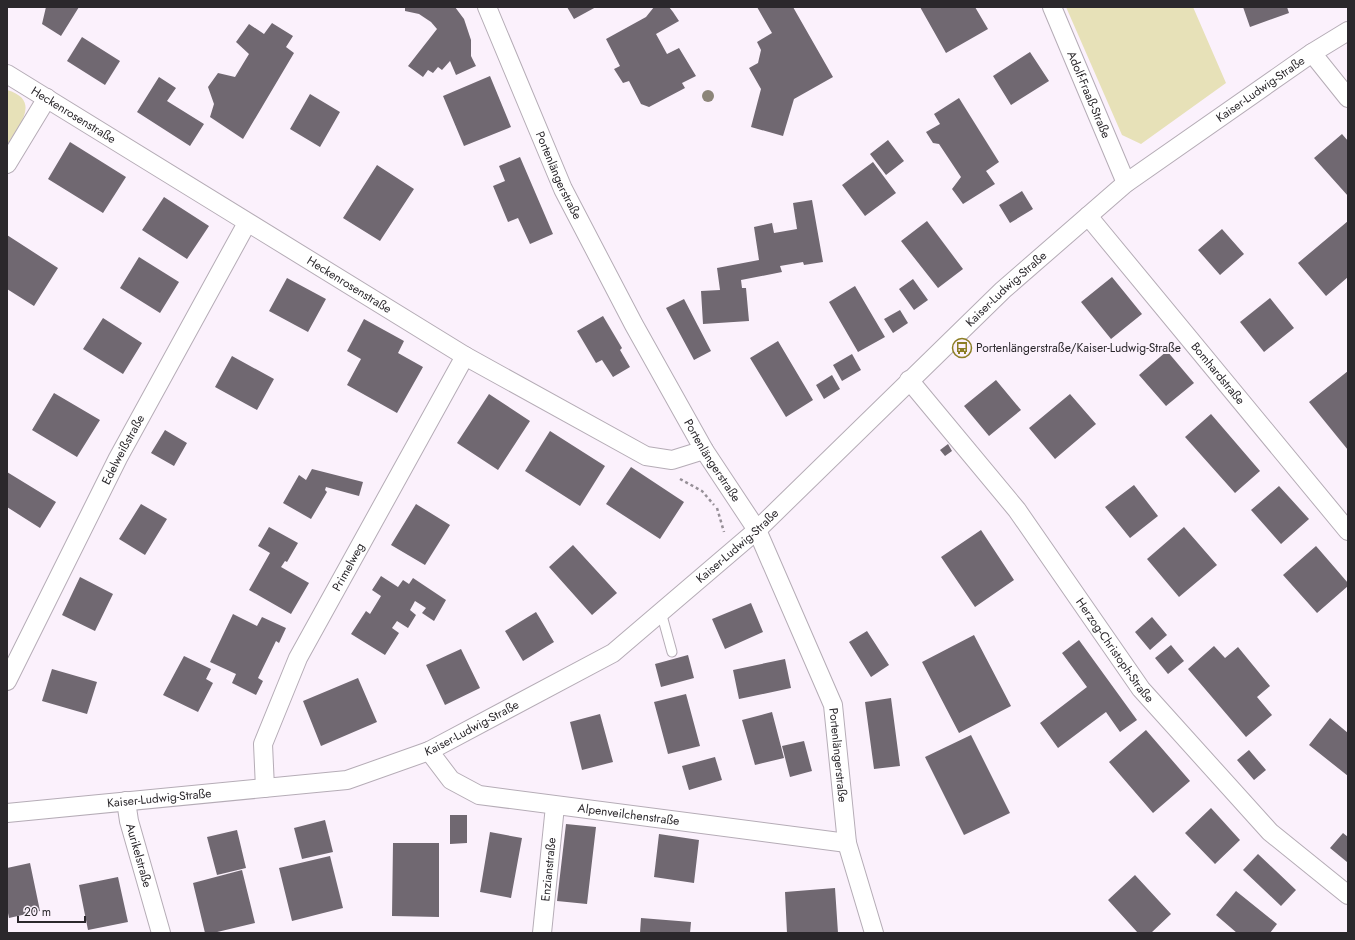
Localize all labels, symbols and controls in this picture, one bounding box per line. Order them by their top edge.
street label: Adolf-Fraaß-Straße [1062,48,1115,141]
street label: Kaiser-Ludwig-Straße [1212,52,1308,126]
street label: Heckenrosenstraße [28,82,119,148]
street label: Portenlängerstraße [531,129,586,223]
street label: Kaiser-Ludwig-Straße [961,247,1051,331]
street label: Heckenrosenstraße [303,252,395,318]
bus stop icon: Portenlängerstraße/Kaiser-Ludwig-Straße [951,337,973,359]
street label: Bomhardstraße [1187,338,1249,408]
place label: Portenlängerstraße/Kaiser-Ludwig-Straße [976,339,1181,357]
street label: Edelweißstraße [97,411,149,488]
street label: Portenlängerstraße [679,416,745,505]
street label: Kaiser-Ludwig-Straße [692,505,783,587]
street label: Primelweg [328,539,369,594]
street label: Herzog-Christoph-Straße [1071,594,1158,707]
street label: Kaiser-Ludwig-Straße [422,696,522,761]
street label: Portenlängerstraße [824,707,852,803]
street label: Kaiser-Ludwig-Straße [106,784,212,812]
street label: Alpenveilchenstraße [577,799,680,830]
street label: Aurikelstraße [121,821,157,890]
street label: Enzianstraße [536,836,561,902]
scale bar [18,898,85,924]
text: 20 m [24,903,51,921]

